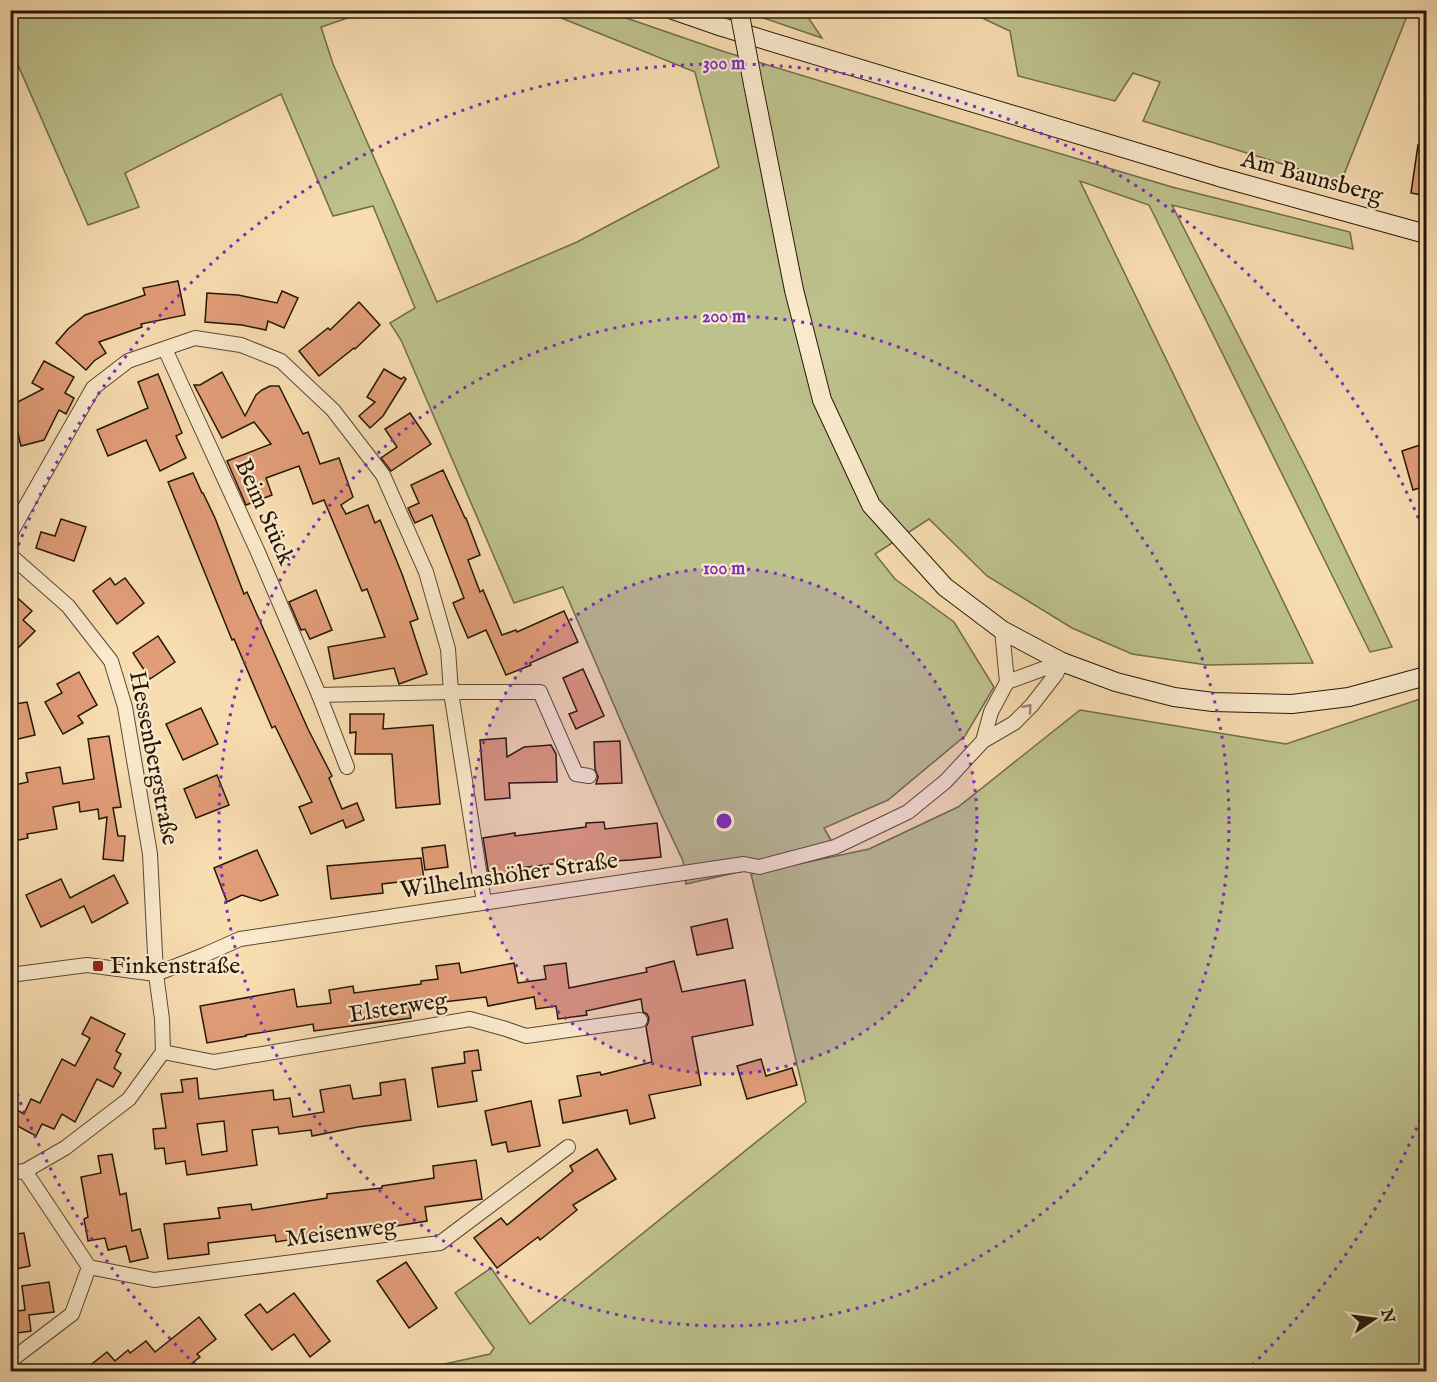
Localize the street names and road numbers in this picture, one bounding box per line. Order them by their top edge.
street label: Am Baunsberg [1237,144,1387,212]
street label: Beim Stück [227,454,301,570]
street label: Hessenbergstraße [121,668,185,848]
street label: Wilhelmshöher Straße [398,845,620,907]
street label: Elsterweg [346,985,450,1031]
street label: Meisenweg [284,1211,399,1255]

